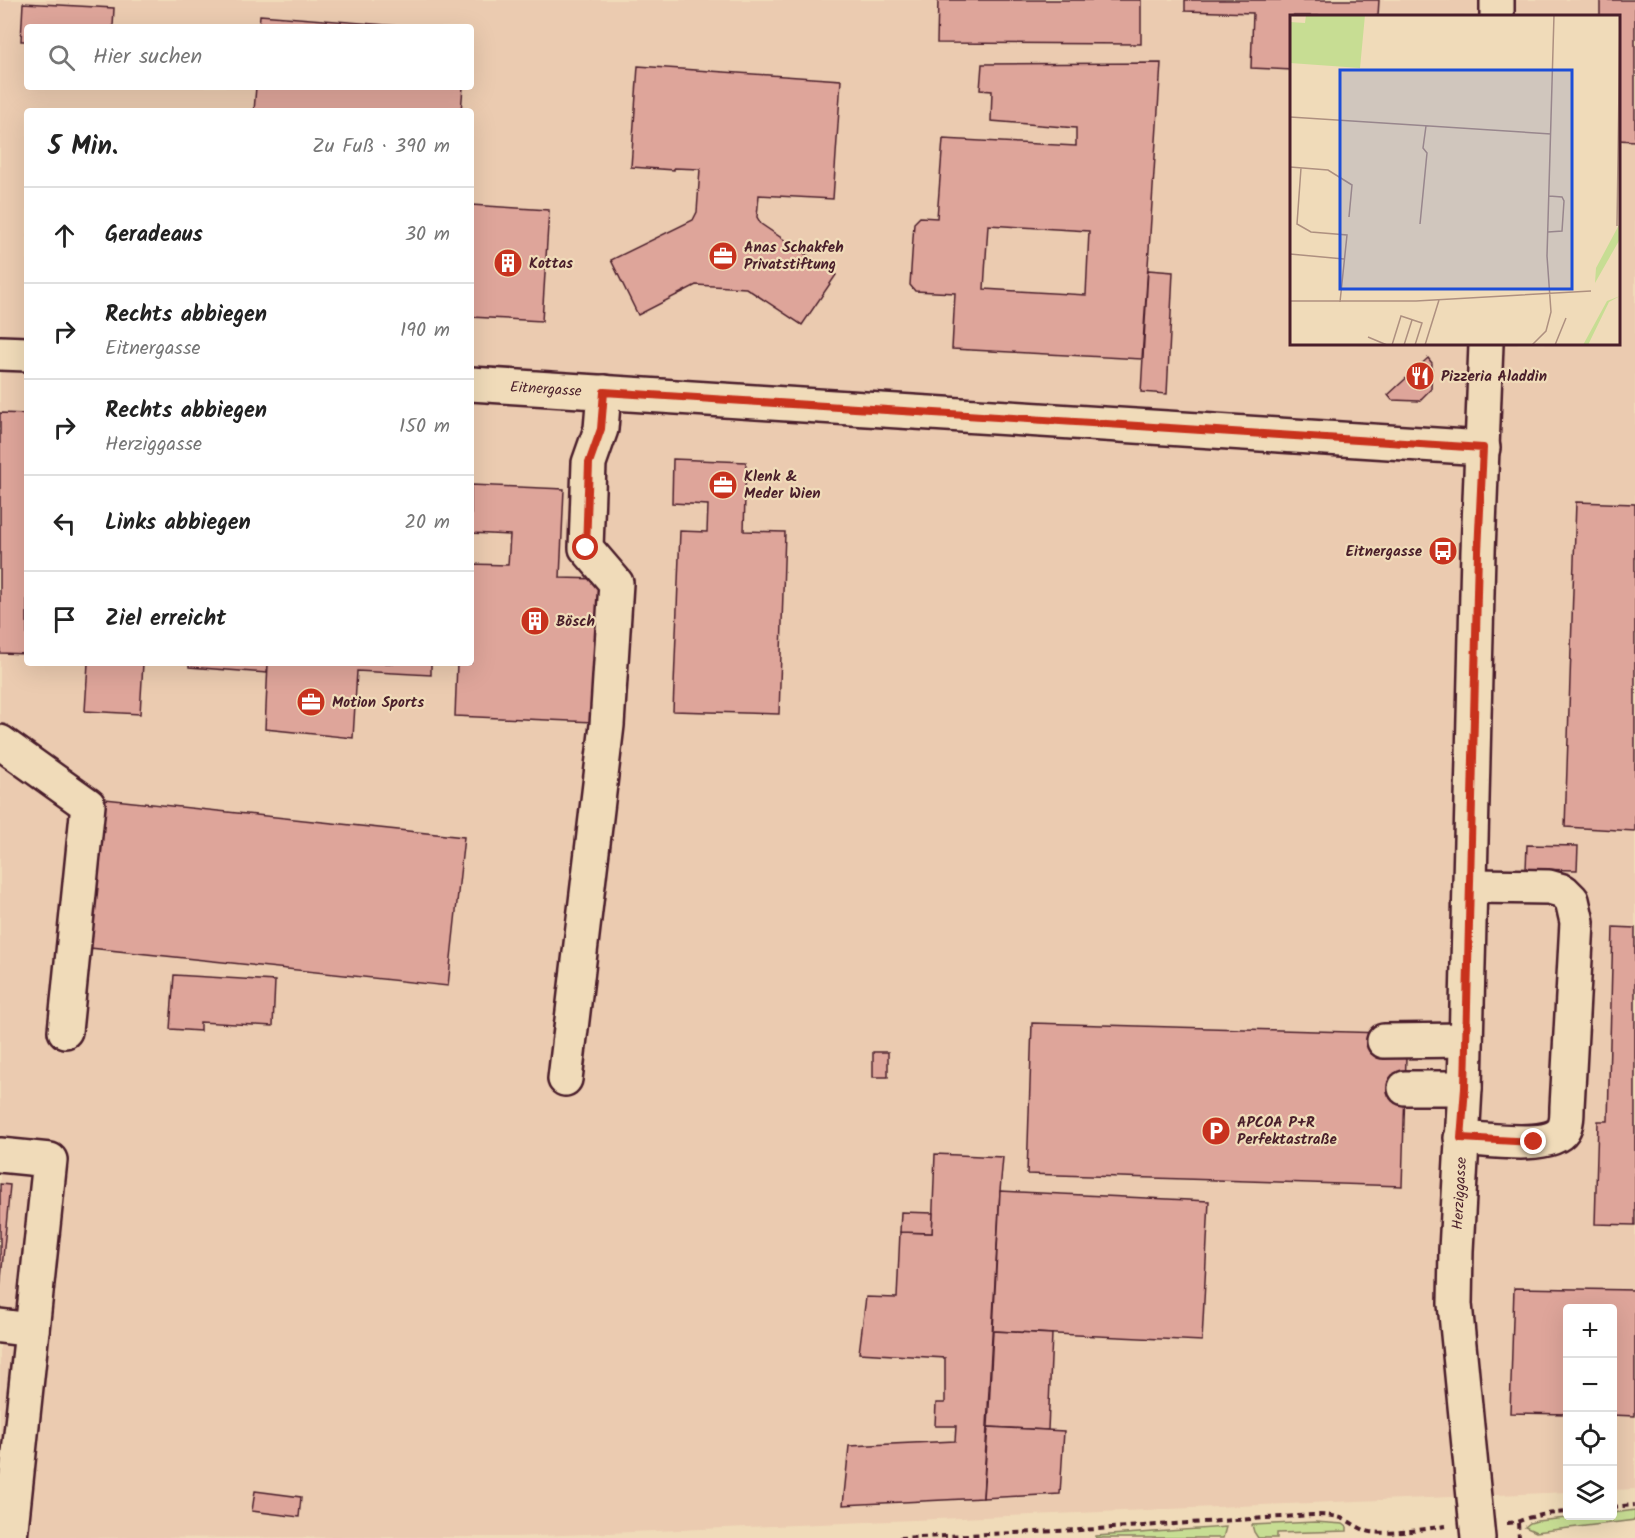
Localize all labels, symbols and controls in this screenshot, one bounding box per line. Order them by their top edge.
inset map [1290,15,1620,345]
search box [24,24,474,90]
text: Hier suchen [93,40,202,75]
icon: search [45,41,78,74]
text: 5 Min. [48,126,118,168]
text: Zu Fuß · 390 m [312,131,450,163]
text: Geradeaus [105,218,203,253]
icon: ahead [48,219,81,252]
text: 30 m [405,219,450,251]
place label: Anas Schakfeh Privatstiftung [744,236,844,277]
office icon: Anas Schakfeh Privatstiftung [707,240,739,272]
building icon: Kottas [492,247,524,279]
place label: Kottas [529,252,573,276]
text: Rechts abbiegen [105,298,267,333]
icon: right [48,315,81,348]
text: 190 m [400,315,450,347]
text: Eitnergasse [105,333,200,365]
restaurant icon: Pizzeria Aladdin [1404,360,1436,392]
place label: Pizzeria Aladdin [1441,365,1547,389]
street label: Eitnergasse [509,375,583,404]
text: Rechts abbiegen [105,394,267,429]
icon: right [48,411,81,444]
text: 150 m [399,411,450,443]
text: Herziggasse [105,429,202,461]
place label: Klenk & Meder Wien [744,465,821,506]
office icon: Klenk & Meder Wien [707,469,739,501]
text: Links abbiegen [105,506,251,541]
icon: left [48,507,81,540]
text: 20 m [404,507,450,539]
route start [572,534,598,560]
bus stop icon: Eitnergasse [1427,535,1459,567]
place label: Eitnergasse [1346,540,1423,564]
text: Ziel erreicht [105,602,226,637]
icon: arrive [48,603,81,636]
building icon: Bösch [519,605,551,637]
place label: Bösch [556,610,595,634]
office icon: Motion Sports [295,686,327,718]
place label: Motion Sports [332,691,424,715]
place label: APCOA P+R Perfektastraße [1237,1111,1337,1152]
parking icon: APCOA P+R Perfektastraße [1200,1115,1232,1147]
route end [1520,1128,1546,1154]
street label: Herziggasse [1446,1156,1474,1230]
map controls [1563,1304,1617,1520]
button: + [1563,1304,1617,1358]
button: − [1563,1358,1617,1412]
button: locate [1563,1412,1617,1466]
button: layers [1563,1466,1617,1520]

